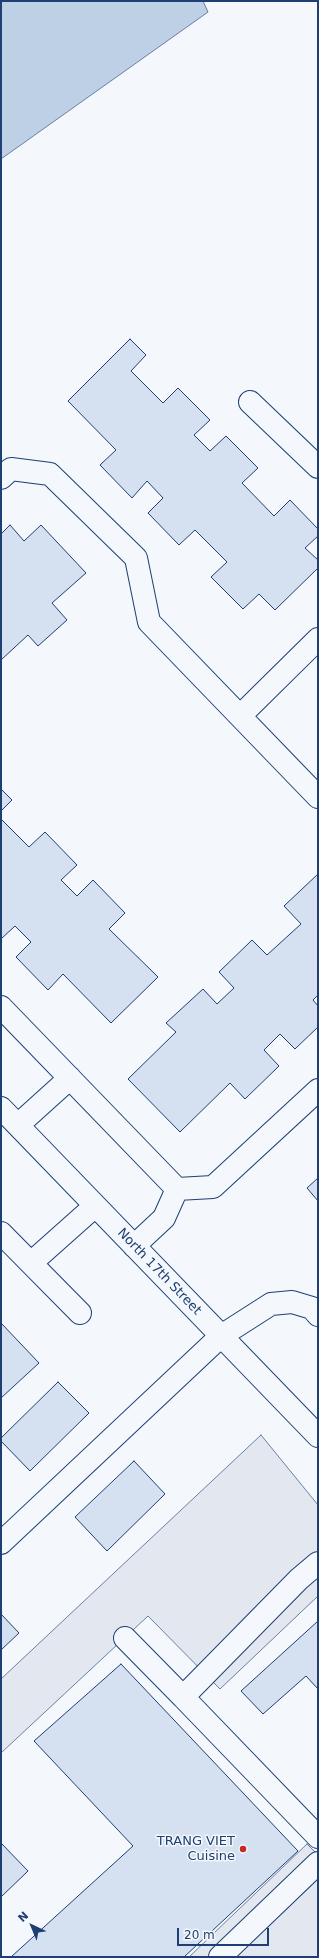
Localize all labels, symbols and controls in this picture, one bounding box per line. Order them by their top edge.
street label: North 17th Street [114,1226,204,1318]
place label: TRANG VIET Cuisine [157,1834,235,1865]
marker: TRANG VIET Cuisine [238,1844,248,1854]
north arrow [12,1906,52,1946]
text: N [15,1909,31,1925]
scale bar [179,1920,271,1946]
text: 20 m [184,1928,215,1942]

